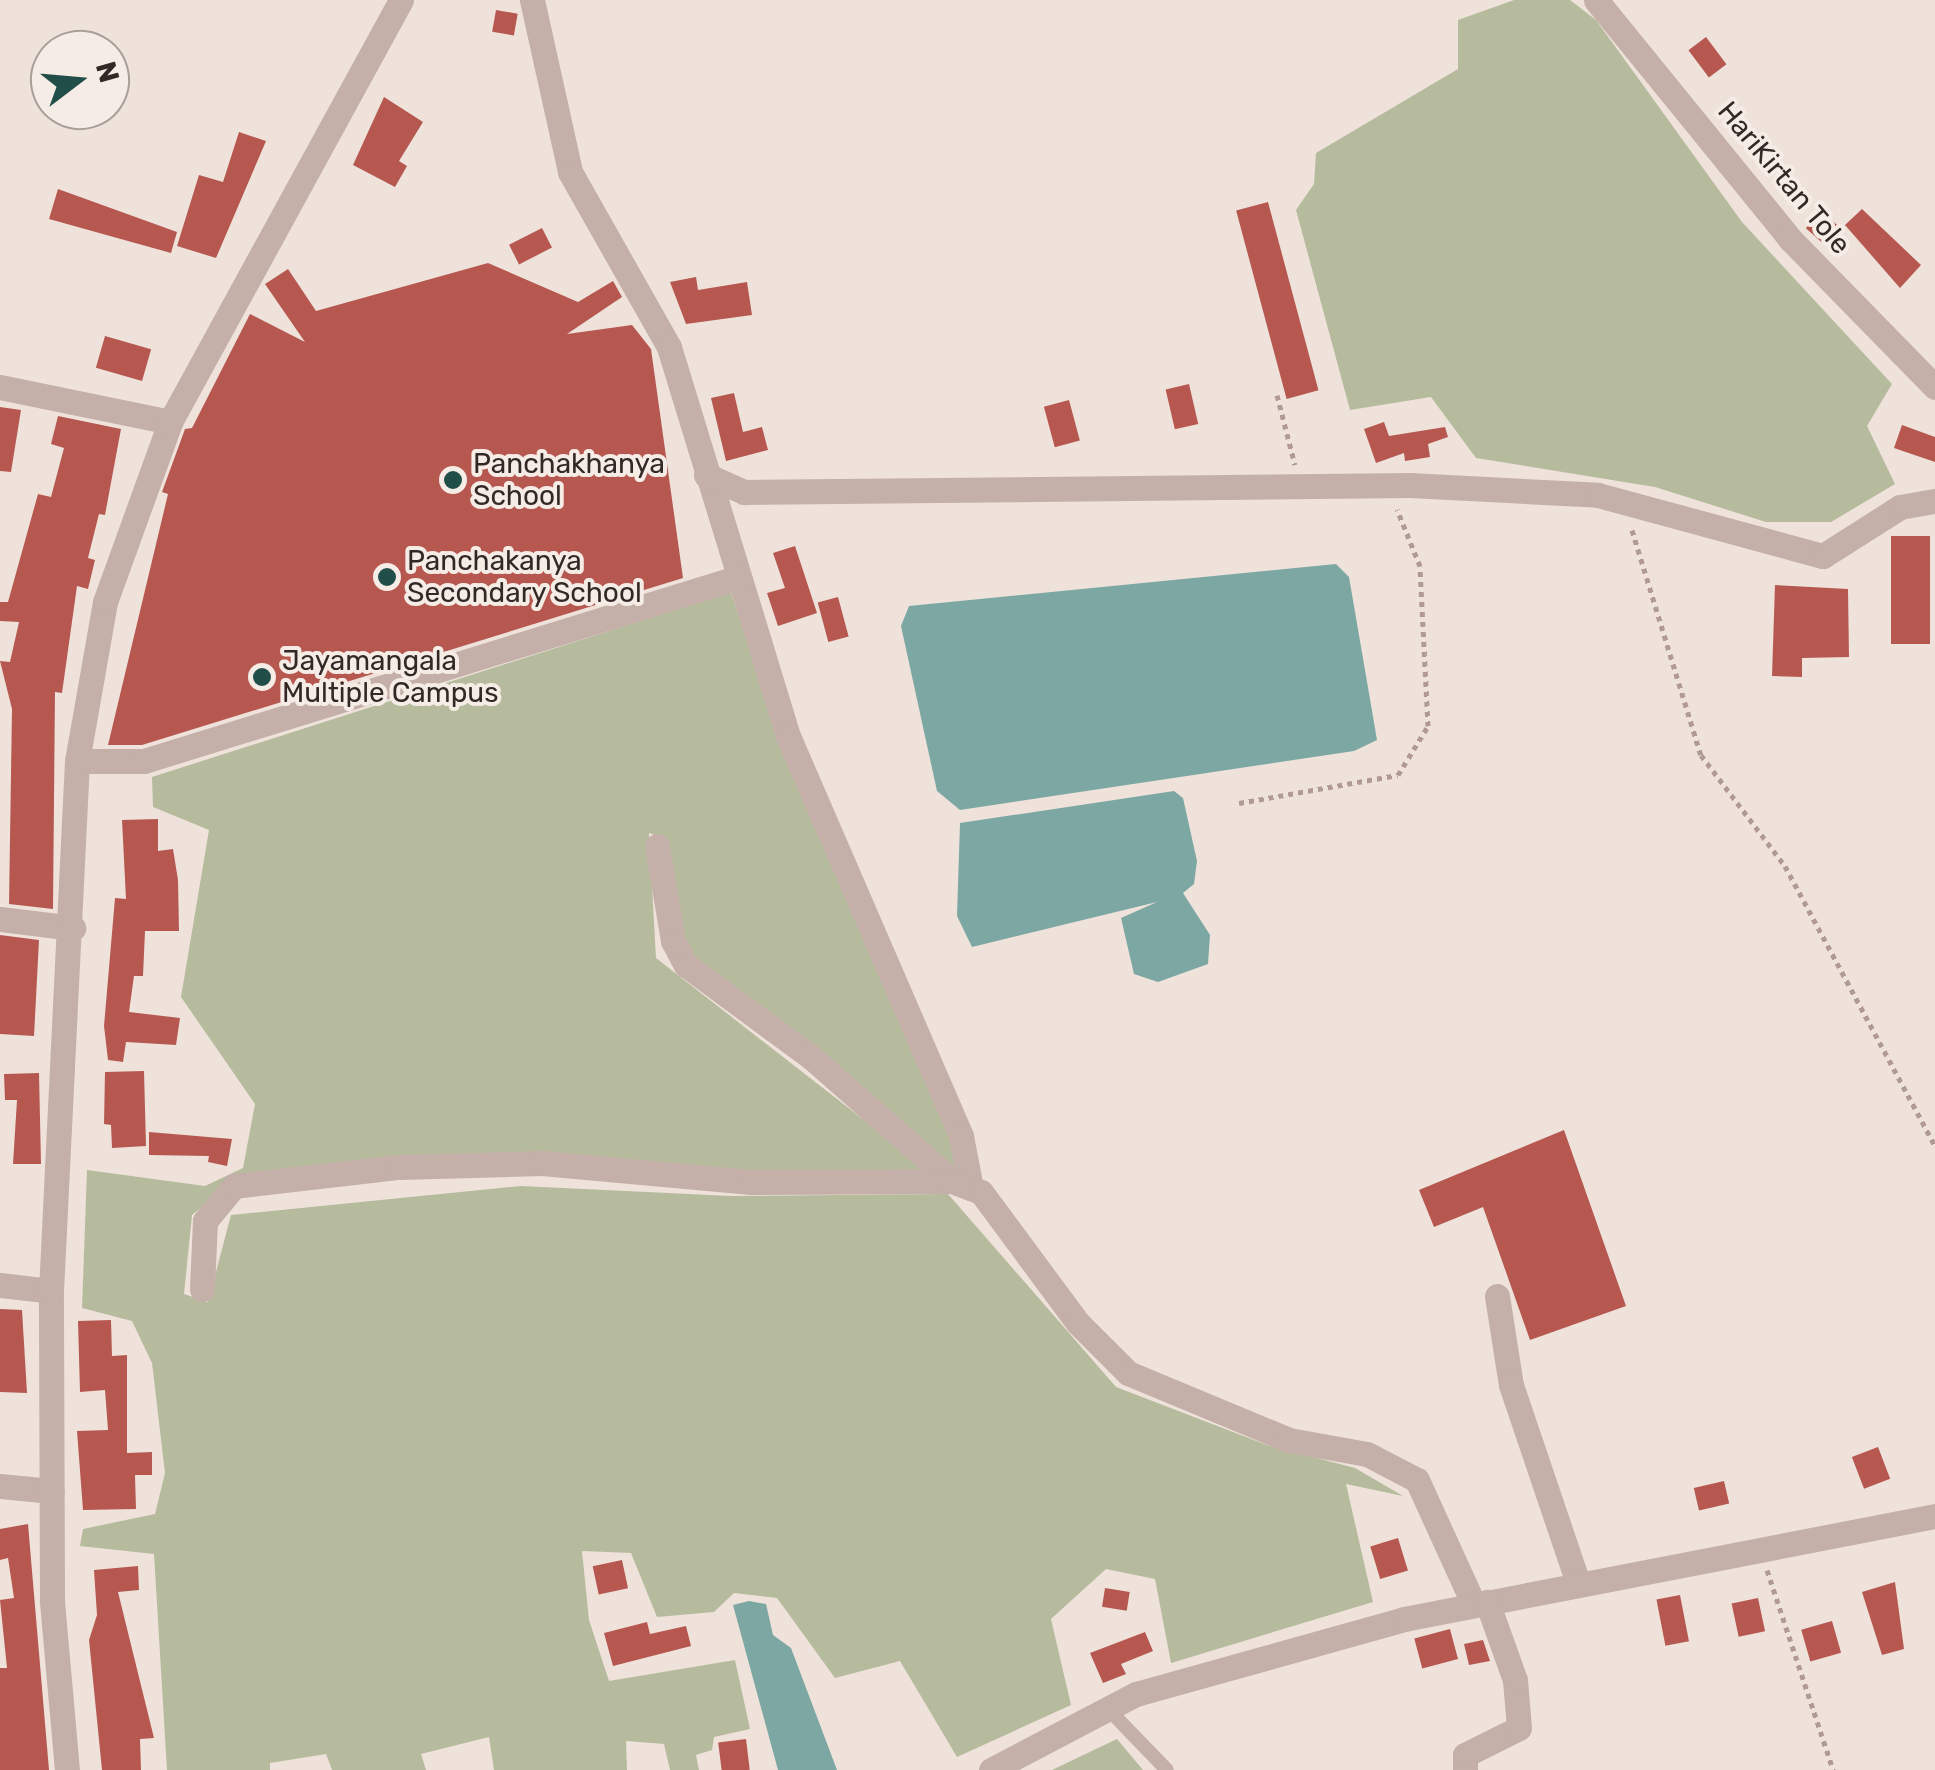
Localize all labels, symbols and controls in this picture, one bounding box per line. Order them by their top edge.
north arrow [30,30,130,130]
text: N [89,58,126,86]
street label: HariKirtan Tole [1710,95,1858,261]
place label: Panchakhanya School [473,447,665,513]
marker: Panchakhanya School [442,469,464,491]
place label: Panchakanya Secondary School [407,544,643,610]
marker: Panchakanya Secondary School [376,566,398,588]
place label: Jayamangala Multiple Campus [282,644,498,710]
marker: Jayamangala Multiple Campus [251,666,273,688]

